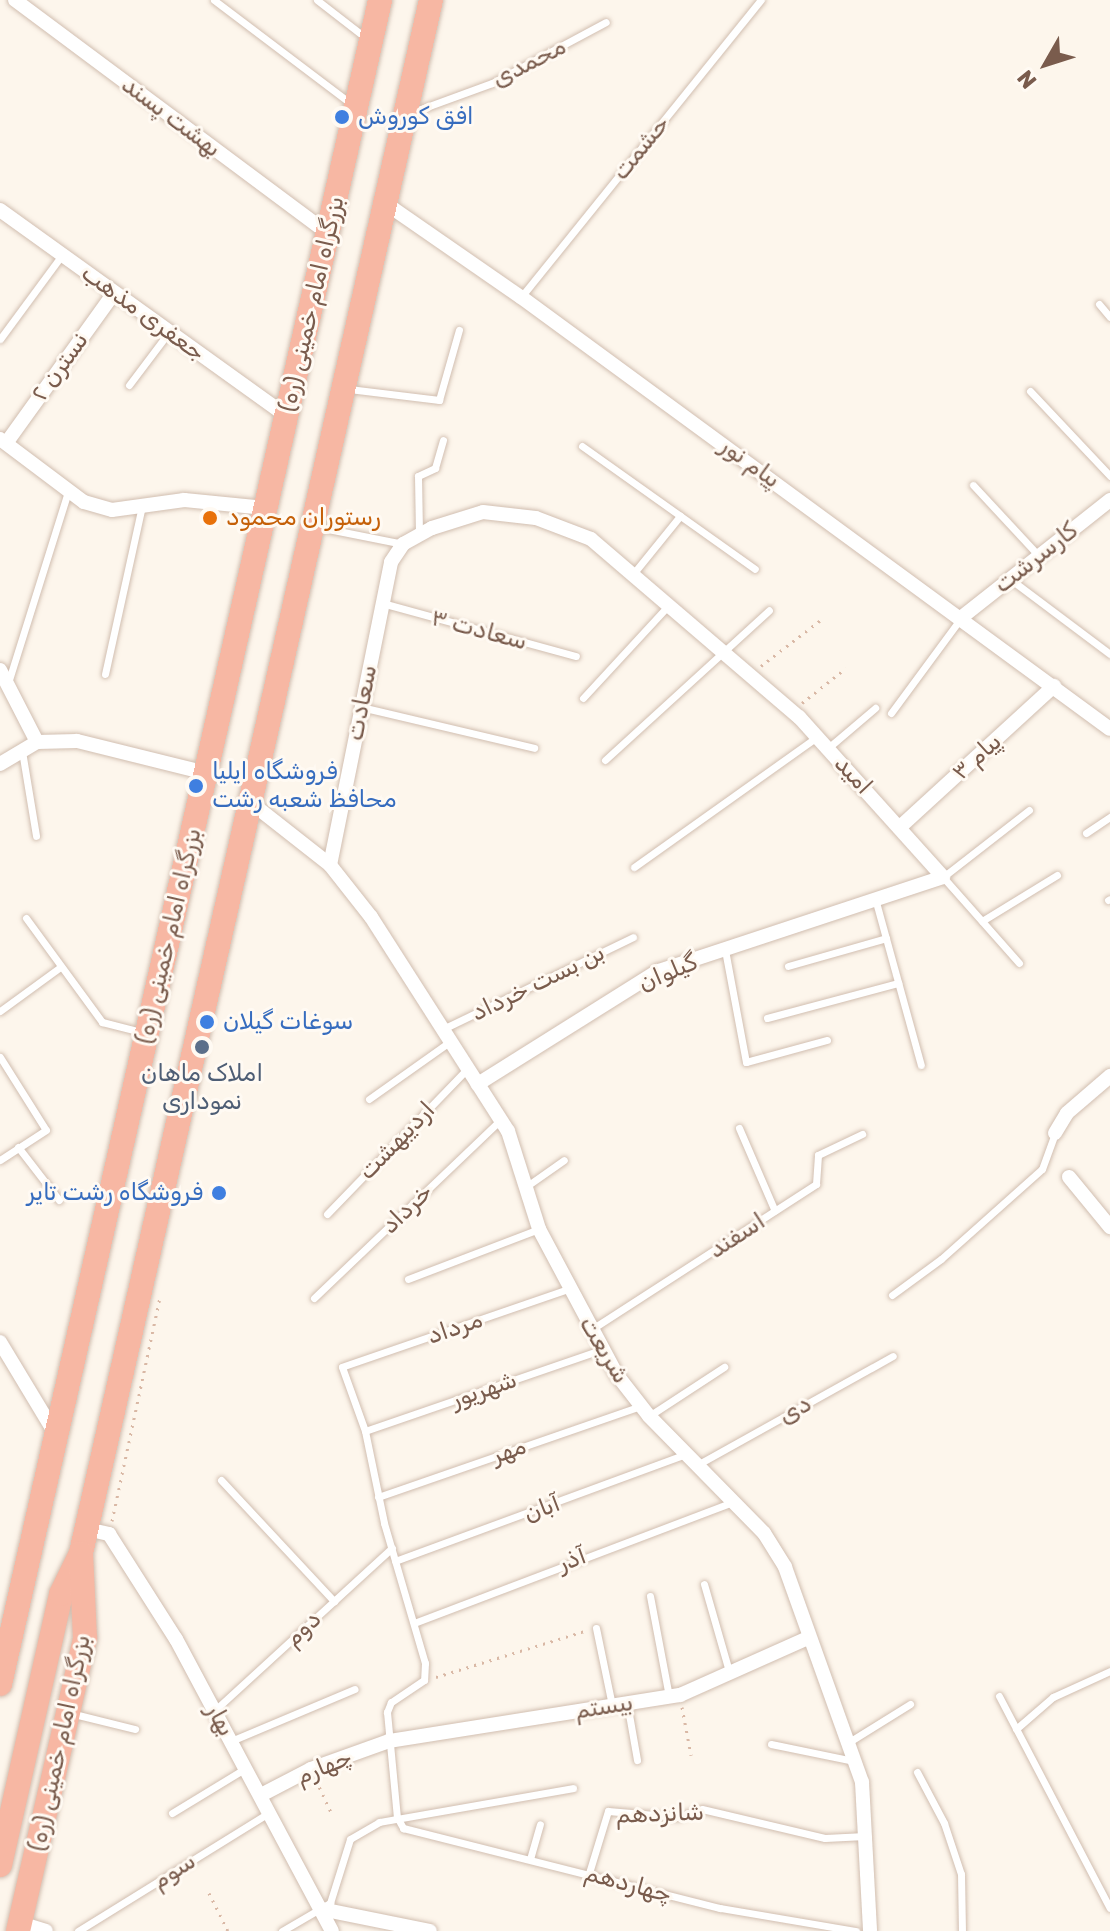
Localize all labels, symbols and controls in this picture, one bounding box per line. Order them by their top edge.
north arrow [1006,24,1086,104]
street label: محمدی [487,32,571,94]
text: N [1011,65,1042,94]
street label: بهشت پسند [116,70,226,164]
place label: افق کوروش [358,103,474,131]
marker: افق کوروش [333,108,351,126]
street label: حشمت [606,110,676,186]
street label: بزرگراه امام خمینی (ره) [273,193,351,415]
street label: جعفری مذهب [76,259,210,367]
street label: نسترن ۲ [25,327,95,407]
street label: پیام نور [714,432,786,494]
place label: رستوران محمود [226,504,381,532]
marker: رستوران محمود [201,509,219,527]
street label: کارسرشت [988,516,1084,600]
street label: سعادت ۳ [428,603,530,657]
street label: سعادت [341,663,383,743]
street label: پیام ۳ [946,727,1008,787]
street label: امید [828,750,878,800]
place label: فروشگاه ایلیا محافظ شعبه رشت [212,758,396,814]
marker: فروشگاه ایلیا محافظ شعبه رشت [187,777,205,795]
street label: بزرگراه امام خمینی (ره) [130,825,208,1047]
street label: بن بست خرداد [466,938,610,1028]
street label: گیلوان [634,948,702,998]
place label: سوغات گیلان [223,1008,353,1036]
marker: سوغات گیلان [198,1013,216,1031]
marker: املاک ماهان نموداری [193,1038,211,1056]
place label: املاک ماهان نموداری [141,1060,263,1116]
street label: اردیبهشت [353,1096,441,1186]
street label: خرداد [375,1178,439,1240]
place label: فروشگاه رشت تاير [27,1179,203,1207]
marker: فروشگاه رشت تاير [210,1184,228,1202]
street label: اسفند [703,1207,771,1265]
street label: مرداد [424,1305,486,1351]
street label: شریعت [573,1311,635,1389]
street label: شهریور [447,1365,521,1415]
street label: دی [774,1389,816,1431]
street label: مهر [488,1432,530,1470]
street label: آبان [520,1489,564,1529]
street label: آذر [554,1542,590,1578]
street label: دوم [279,1605,327,1653]
street label: بزرگراه امام خمینی (ره) [23,1632,97,1854]
street label: بیستم [573,1688,635,1726]
street label: بهار [199,1699,241,1741]
street label: چهارم [292,1743,356,1791]
street label: شانزدهم [615,1798,705,1830]
street label: سوم [147,1847,201,1895]
street label: چهاردهم [582,1859,674,1909]

